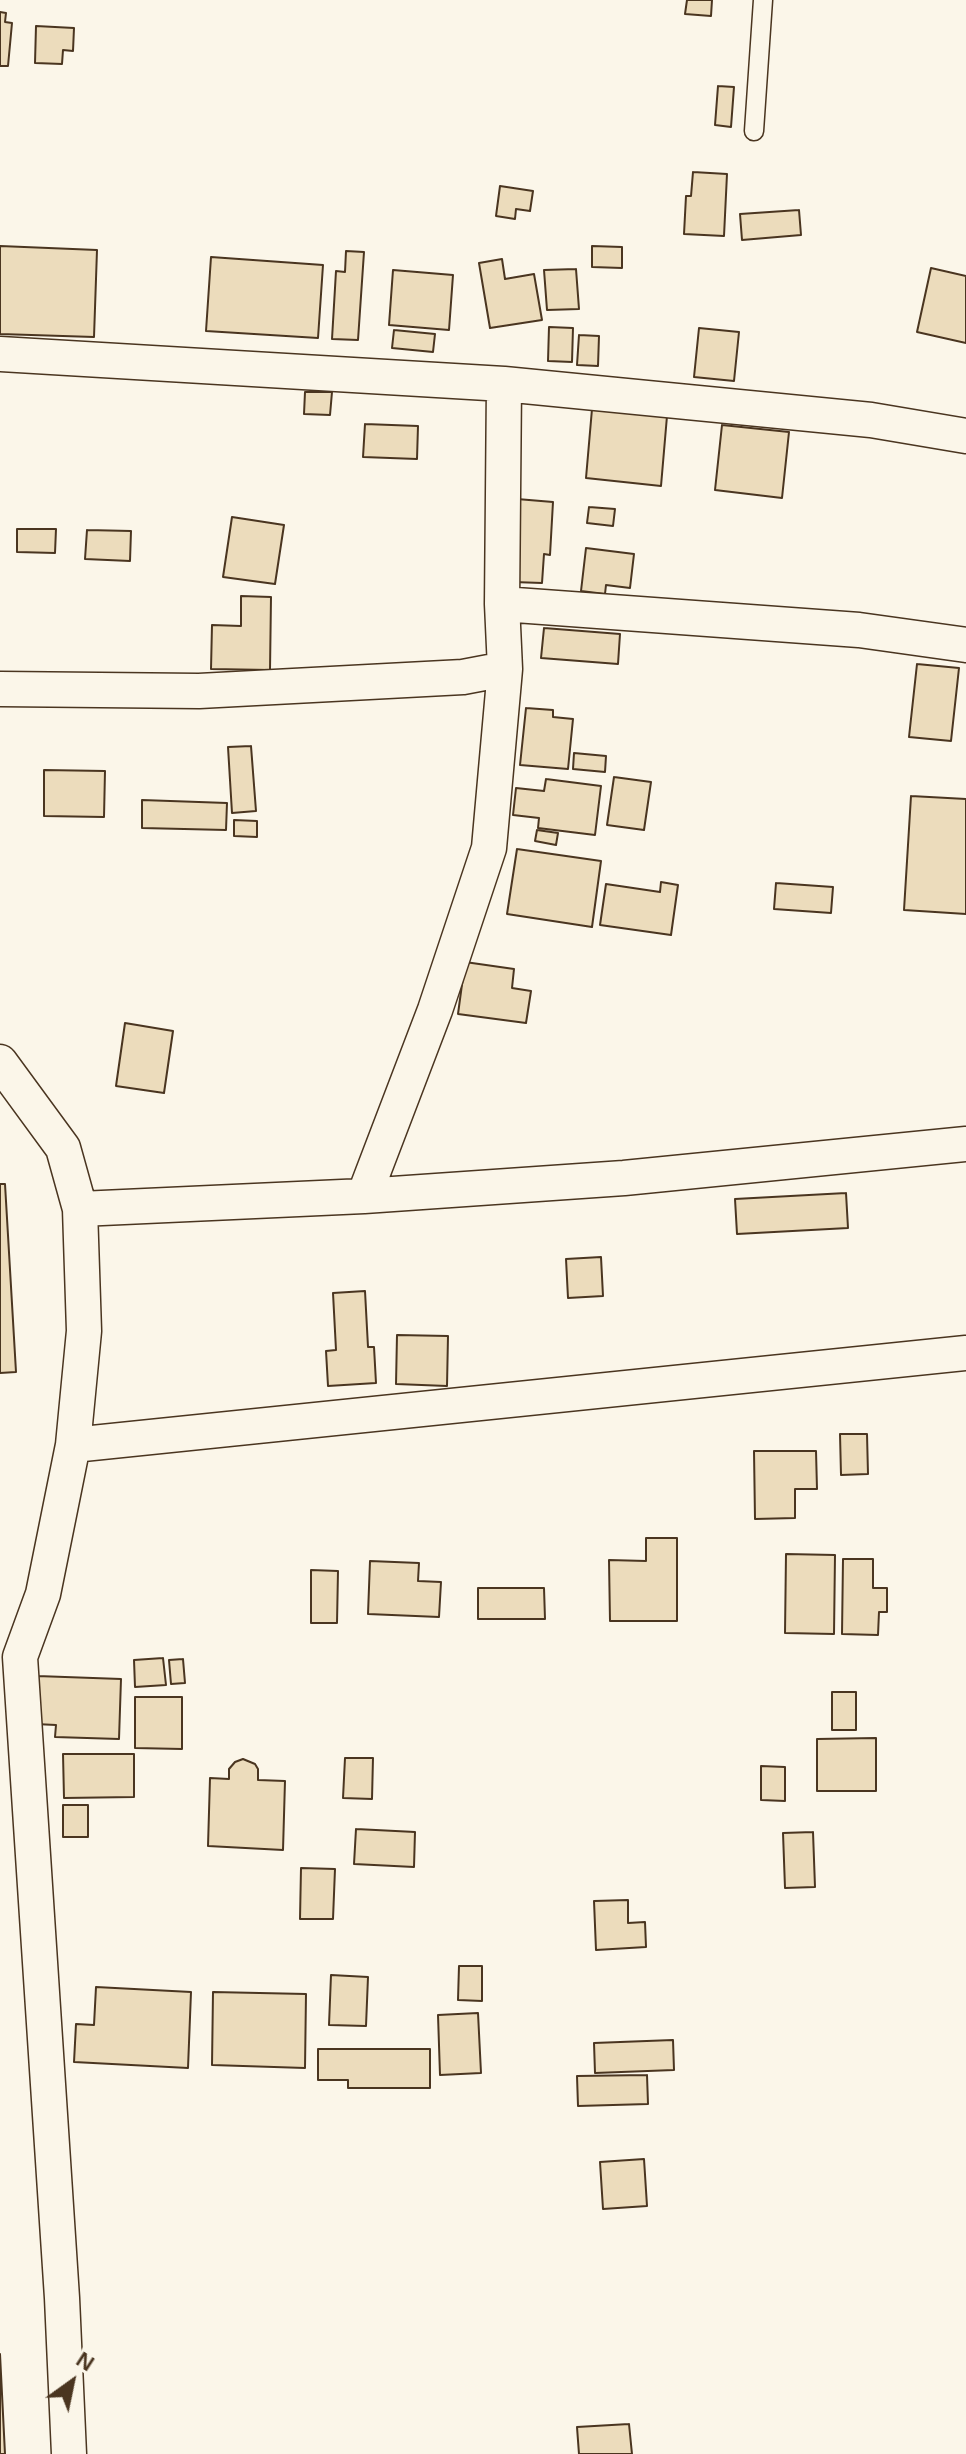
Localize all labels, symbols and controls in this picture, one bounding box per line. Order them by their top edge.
north arrow [32,2342,112,2422]
text: N [72,2347,99,2376]

